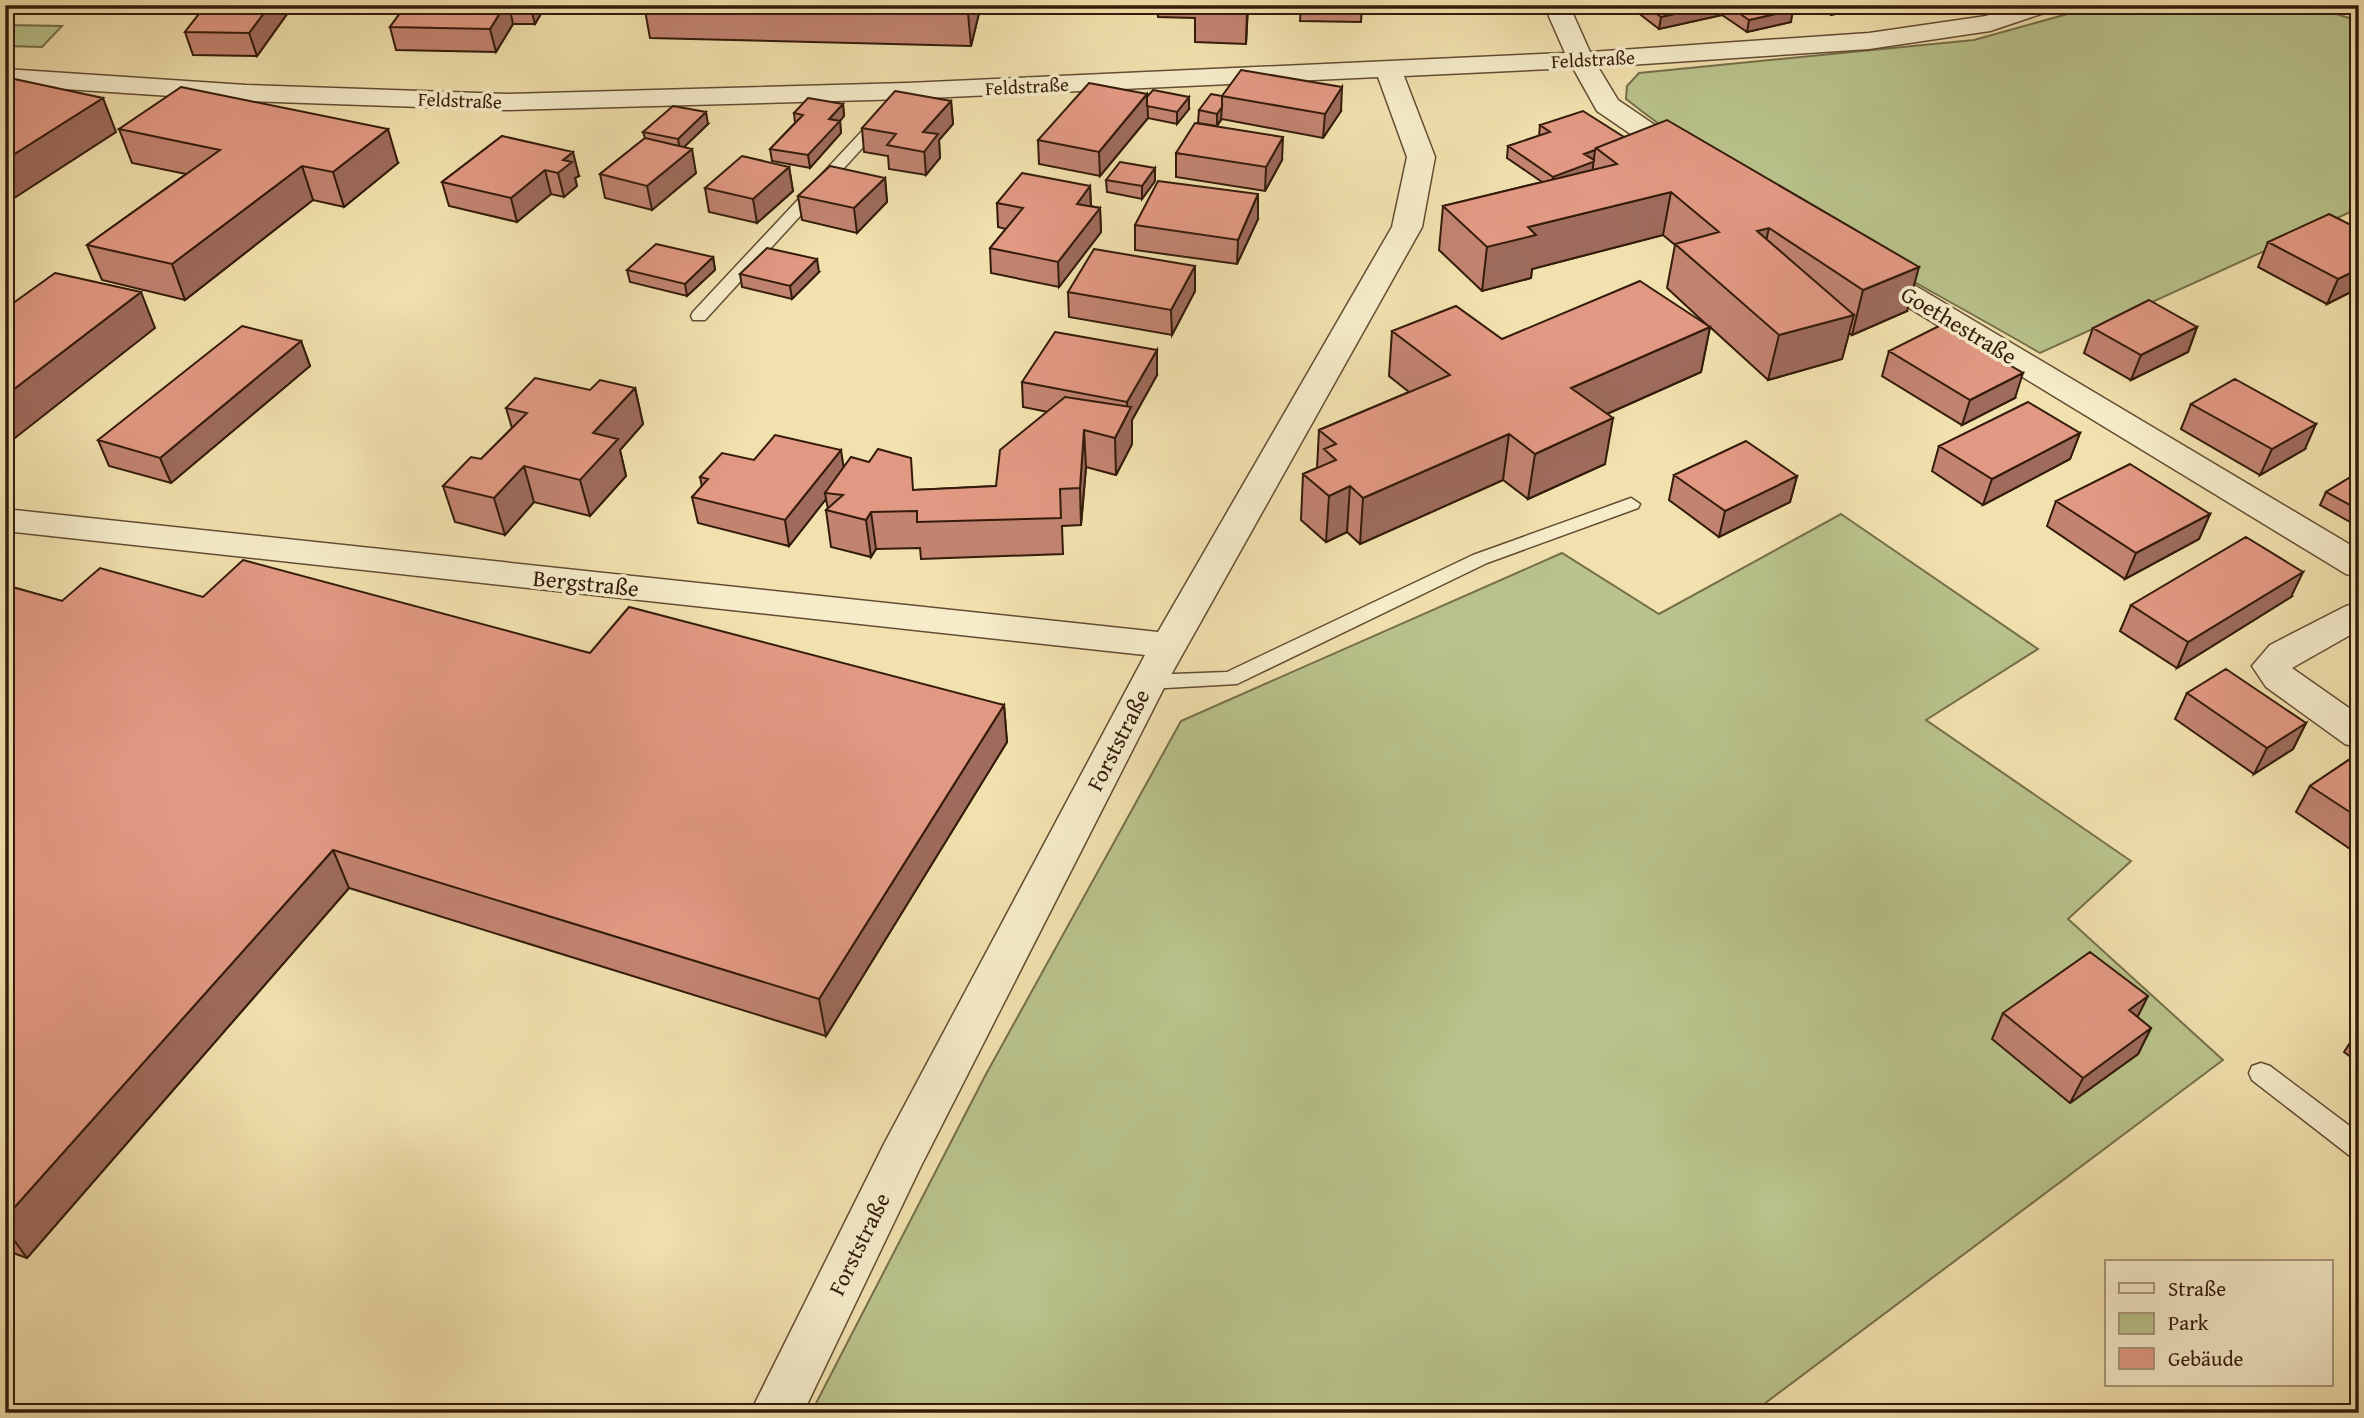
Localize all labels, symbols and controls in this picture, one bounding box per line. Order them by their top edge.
street label: Feldstraße [1550,43,1636,75]
street label: Feldstraße [984,70,1070,102]
street label: Feldstraße [418,85,502,115]
street label: Goethestraße [1895,277,2023,372]
street label: Bergstraße [531,561,641,604]
street label: Forststraße [1078,683,1157,796]
street label: Forststraße [820,1187,898,1301]
legend [2105,1260,2332,1386]
text: Straße [2168,1273,2226,1304]
text: Park [2168,1307,2209,1338]
text: Gebäude [2168,1343,2244,1374]

